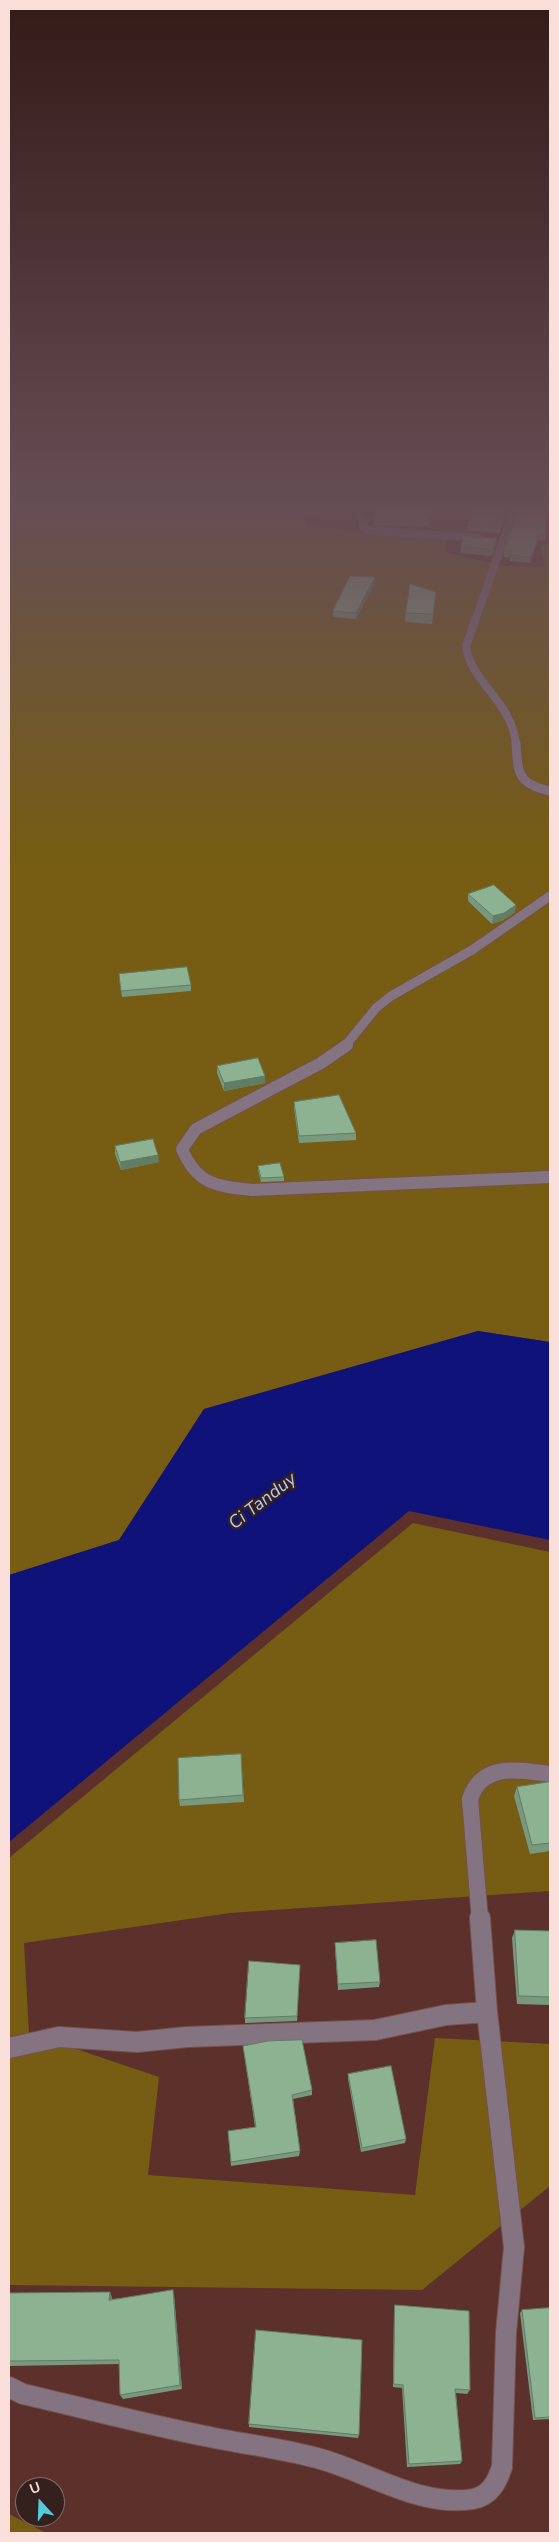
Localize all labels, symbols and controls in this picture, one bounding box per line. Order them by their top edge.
water label: Ci Tanduy [225,1469,301,1535]
north arrow [15,2477,65,2527]
text: U [27,2478,43,2499]

